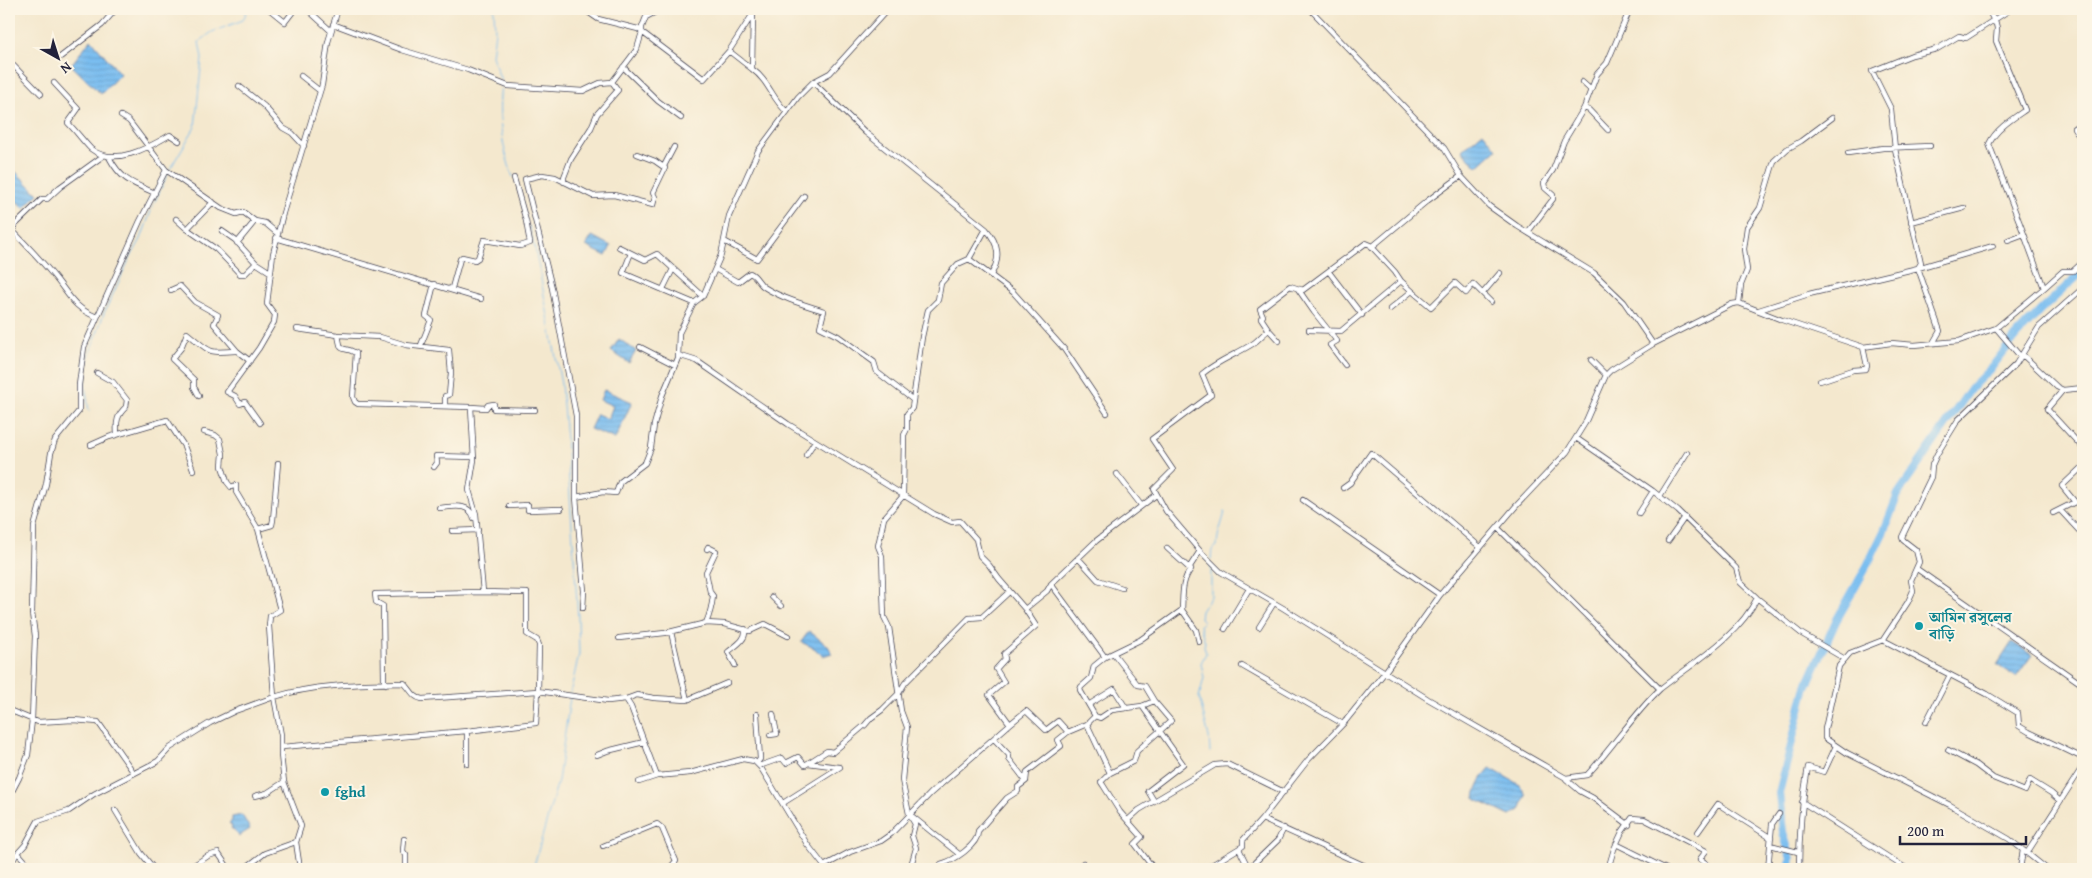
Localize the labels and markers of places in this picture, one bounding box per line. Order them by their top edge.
place label: আমিন রসুলের বাড়ি [1928,606,2013,644]
marker: আমিন রসুলের বাড়ি [1913,620,1925,632]
place label: fghd [335,781,366,802]
marker: fghd [319,786,331,798]

